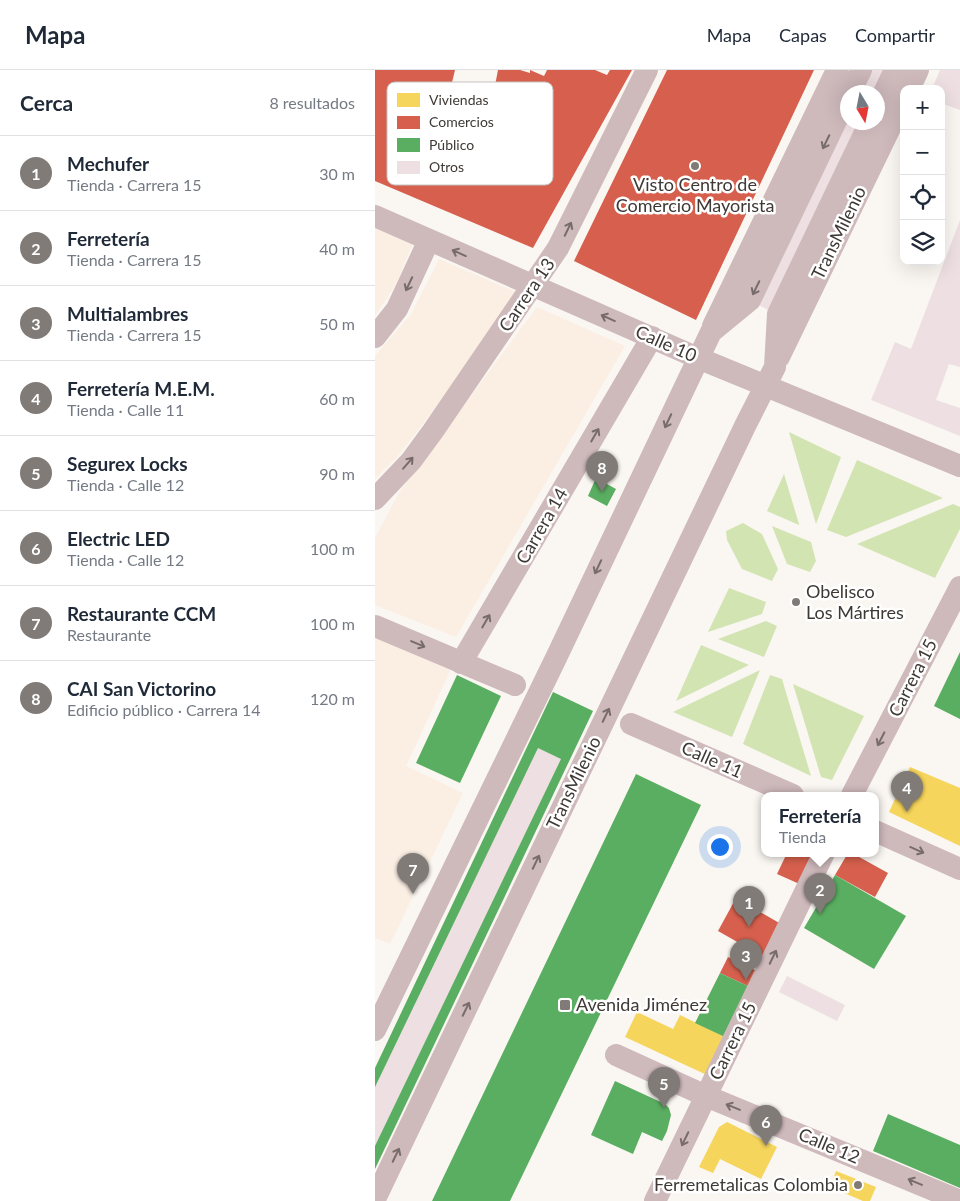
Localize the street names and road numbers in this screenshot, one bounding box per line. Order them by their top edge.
street label: TransMilenio [806,182,870,283]
street label: Carrera 13 [494,253,559,335]
street label: Calle 10 [632,320,700,366]
street label: Carrera 14 [511,484,572,567]
street label: Carrera 15 [883,635,941,720]
street label: TransMilenio [541,732,605,833]
street label: Calle 11 [678,736,746,782]
street label: Carrera 15 [704,998,760,1083]
street label: Calle 12 [795,1122,863,1168]

